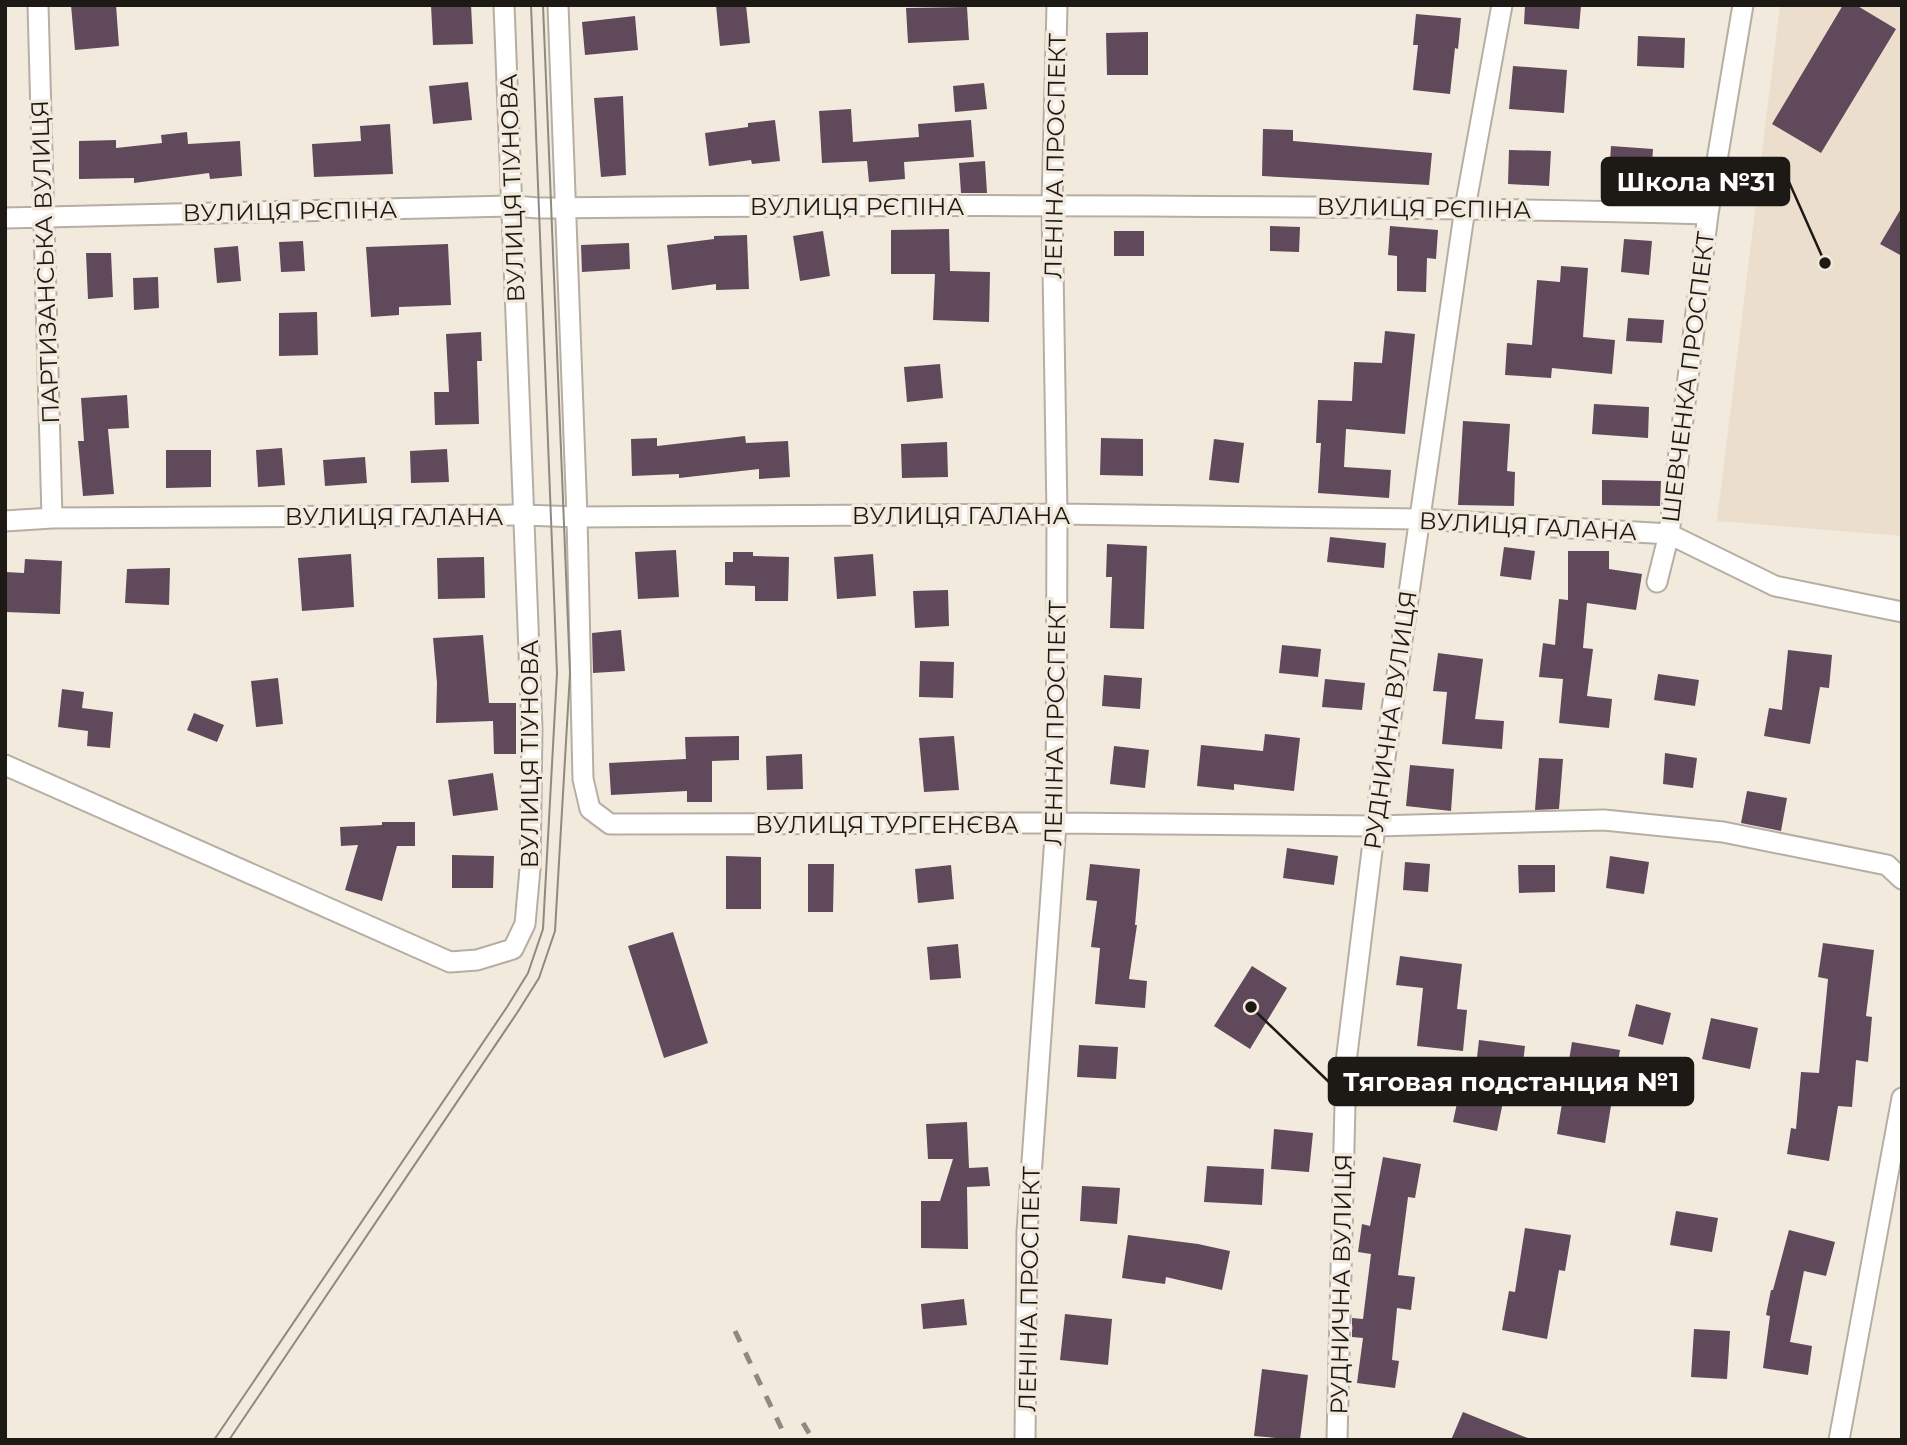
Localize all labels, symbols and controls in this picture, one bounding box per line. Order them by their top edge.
street label: ЛЕНІНА ПРОСПЕКТ [1038,33,1072,279]
street label: ВУЛИЦЯ ТІУНОВА [494,73,530,303]
street label: ПАРТИЗАНСЬКА ВУЛИЦЯ [25,100,65,424]
callout: Школа №31 [1602,158,1789,205]
text: Школа №31 [1616,166,1776,198]
street label: ВУЛИЦЯ РЄПІНА [750,192,964,221]
street label: ВУЛИЦЯ РЄПІНА [1316,192,1532,224]
street label: ВУЛИЦЯ РЄПІНА [182,195,398,227]
street label: ШЕВЧЕНКА ПРОСПЕКТ [1656,230,1720,524]
street label: ВУЛИЦЯ ГАЛАНА [852,501,1070,530]
street label: ВУЛИЦЯ ГАЛАНА [285,502,503,531]
street label: ВУЛИЦЯ ГАЛАНА [1418,506,1638,546]
street label: РУДНИЧНА ВУЛИЦЯ [1357,589,1423,851]
street label: ЛЕНІНА ПРОСПЕКТ [1038,600,1072,846]
street label: ВУЛИЦЯ ТІУНОВА [515,640,544,868]
street label: ВУЛИЦЯ ТУРГЕНЄВА [755,810,1019,839]
callout: Тяговая подстанция №1 [1329,1058,1693,1105]
text: Тяговая подстанция №1 [1343,1066,1679,1098]
street label: РУДНИЧНА ВУЛИЦЯ [1324,1153,1358,1415]
street label: ЛЕНІНА ПРОСПЕКТ [1012,1166,1046,1412]

